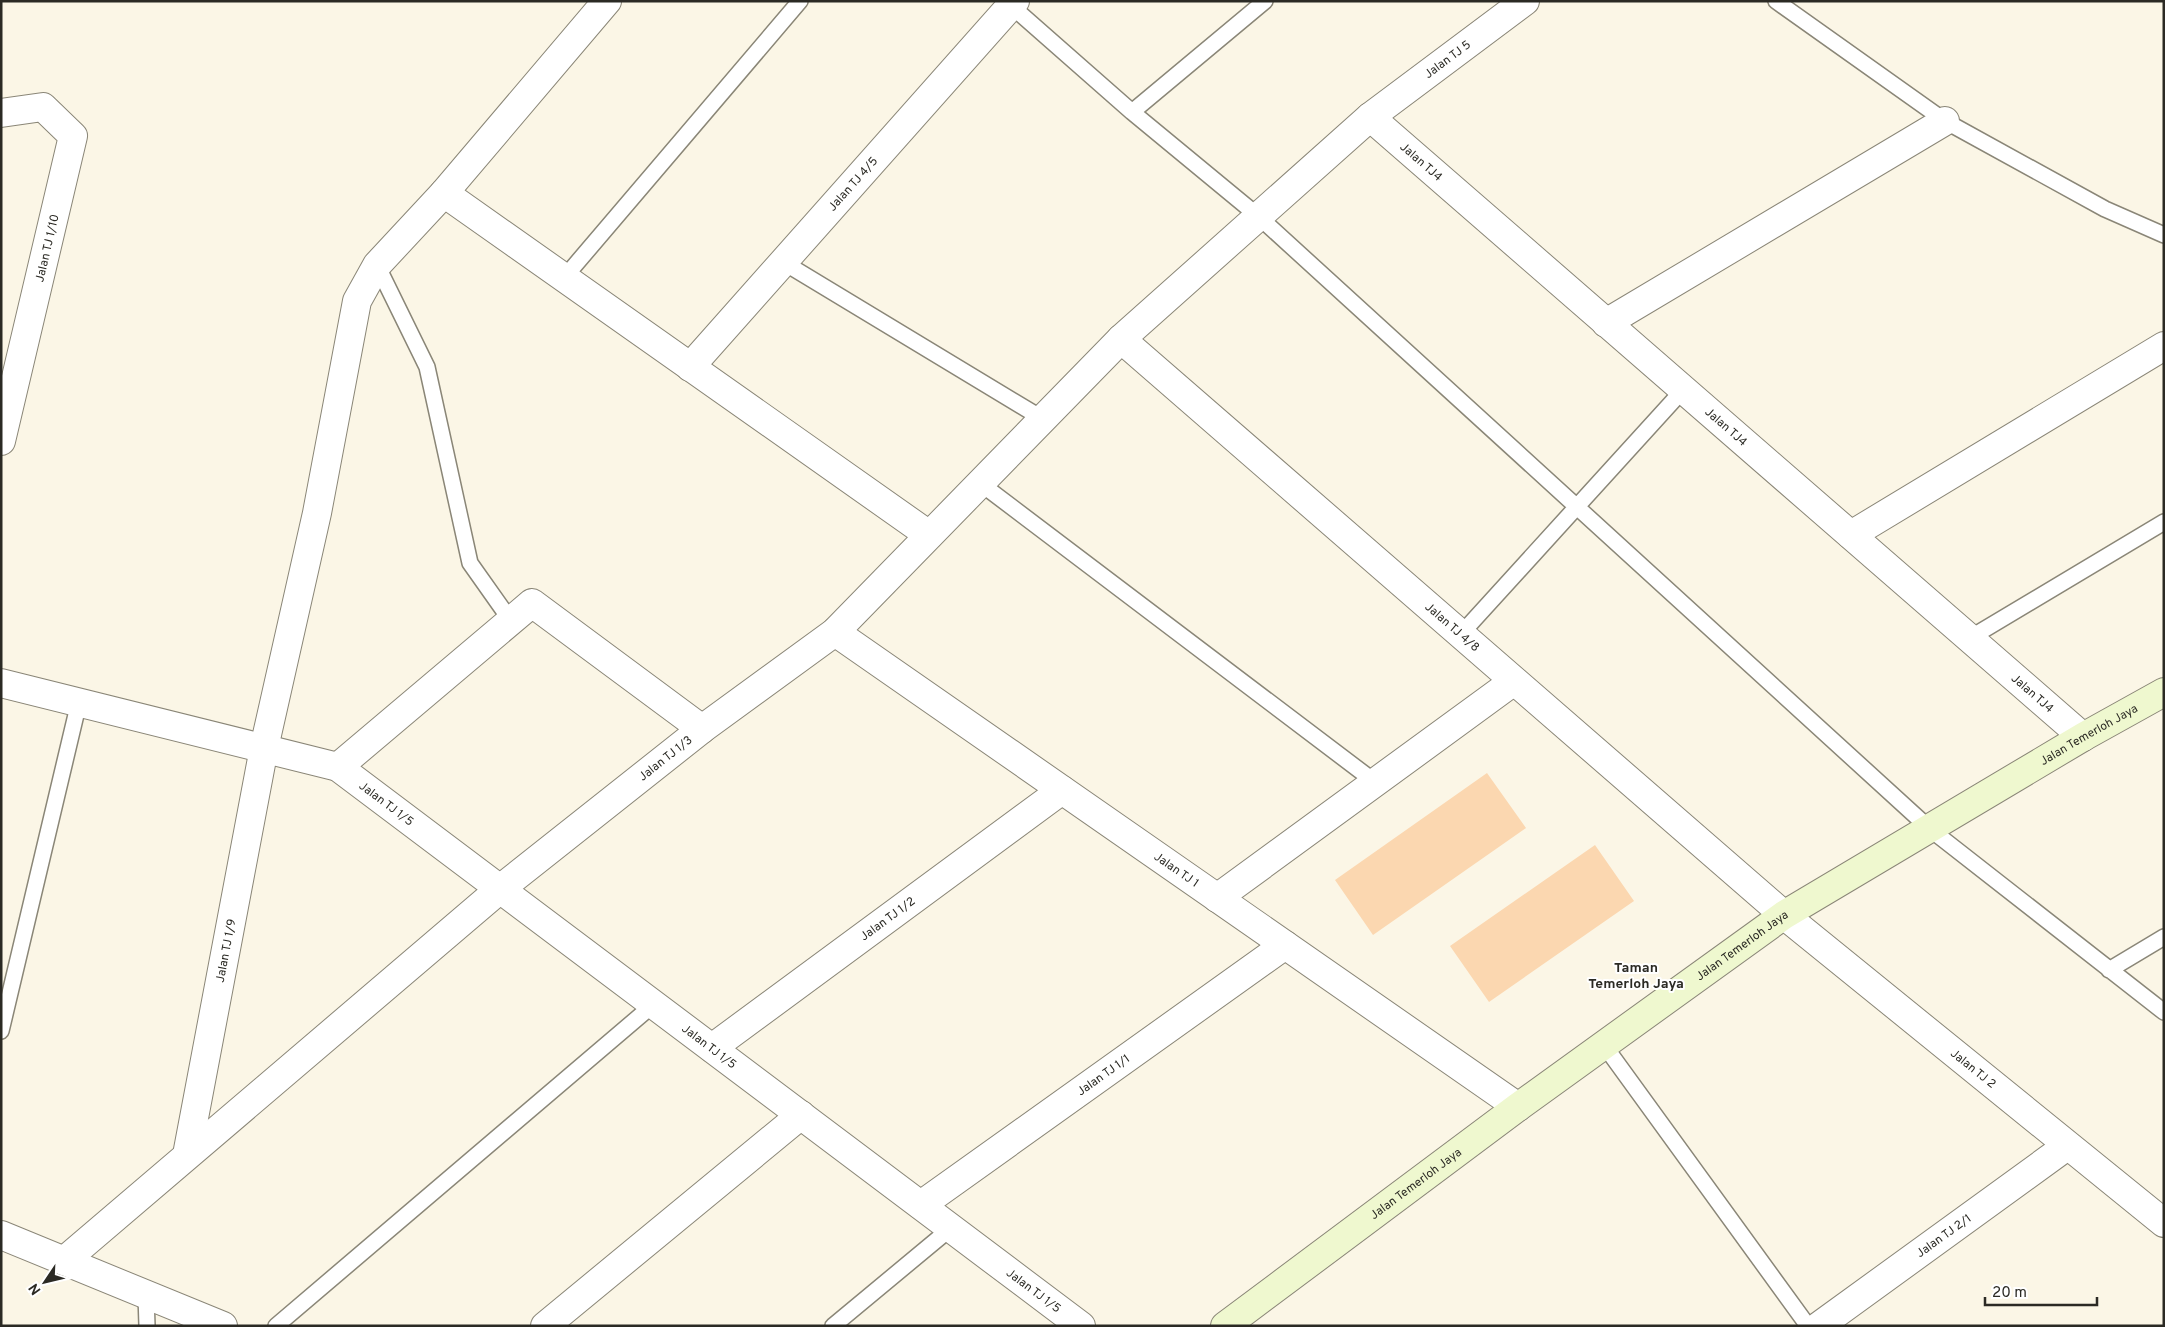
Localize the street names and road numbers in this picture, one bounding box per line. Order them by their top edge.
street label: Jalan TJ 5 [1421,37,1474,83]
street label: Jalan TJ4 [1396,139,1445,185]
street label: Jalan TJ 4/5 [825,154,882,215]
street label: Jalan TJ 1/10 [32,213,64,284]
street label: Jalan TJ4 [1701,405,1750,450]
street label: Jalan TJ 4/8 [1421,599,1482,656]
street label: Jalan TJ4 [2007,671,2057,717]
street label: Jalan Temerloh Jaya [2037,701,2141,770]
street label: Jalan TJ 1/3 [636,733,696,785]
street label: Jalan TJ 1/5 [355,778,417,830]
street label: Jalan TJ 1 [1150,849,1202,892]
street label: Jalan TJ 1/2 [857,894,919,945]
street label: Jalan Temerloh Jaya [1693,907,1791,985]
street label: Jalan TJ 1/9 [213,918,240,984]
street label: Jalan TJ 1/5 [678,1021,739,1073]
street label: Jalan TJ 2 [1947,1046,1999,1093]
street label: Jalan TJ 1/1 [1074,1051,1134,1100]
street label: Jalan Temerloh Jaya [1367,1145,1465,1224]
street label: Jalan TJ 2/1 [1913,1211,1975,1262]
street label: Jalan TJ 1/5 [1003,1265,1064,1317]

